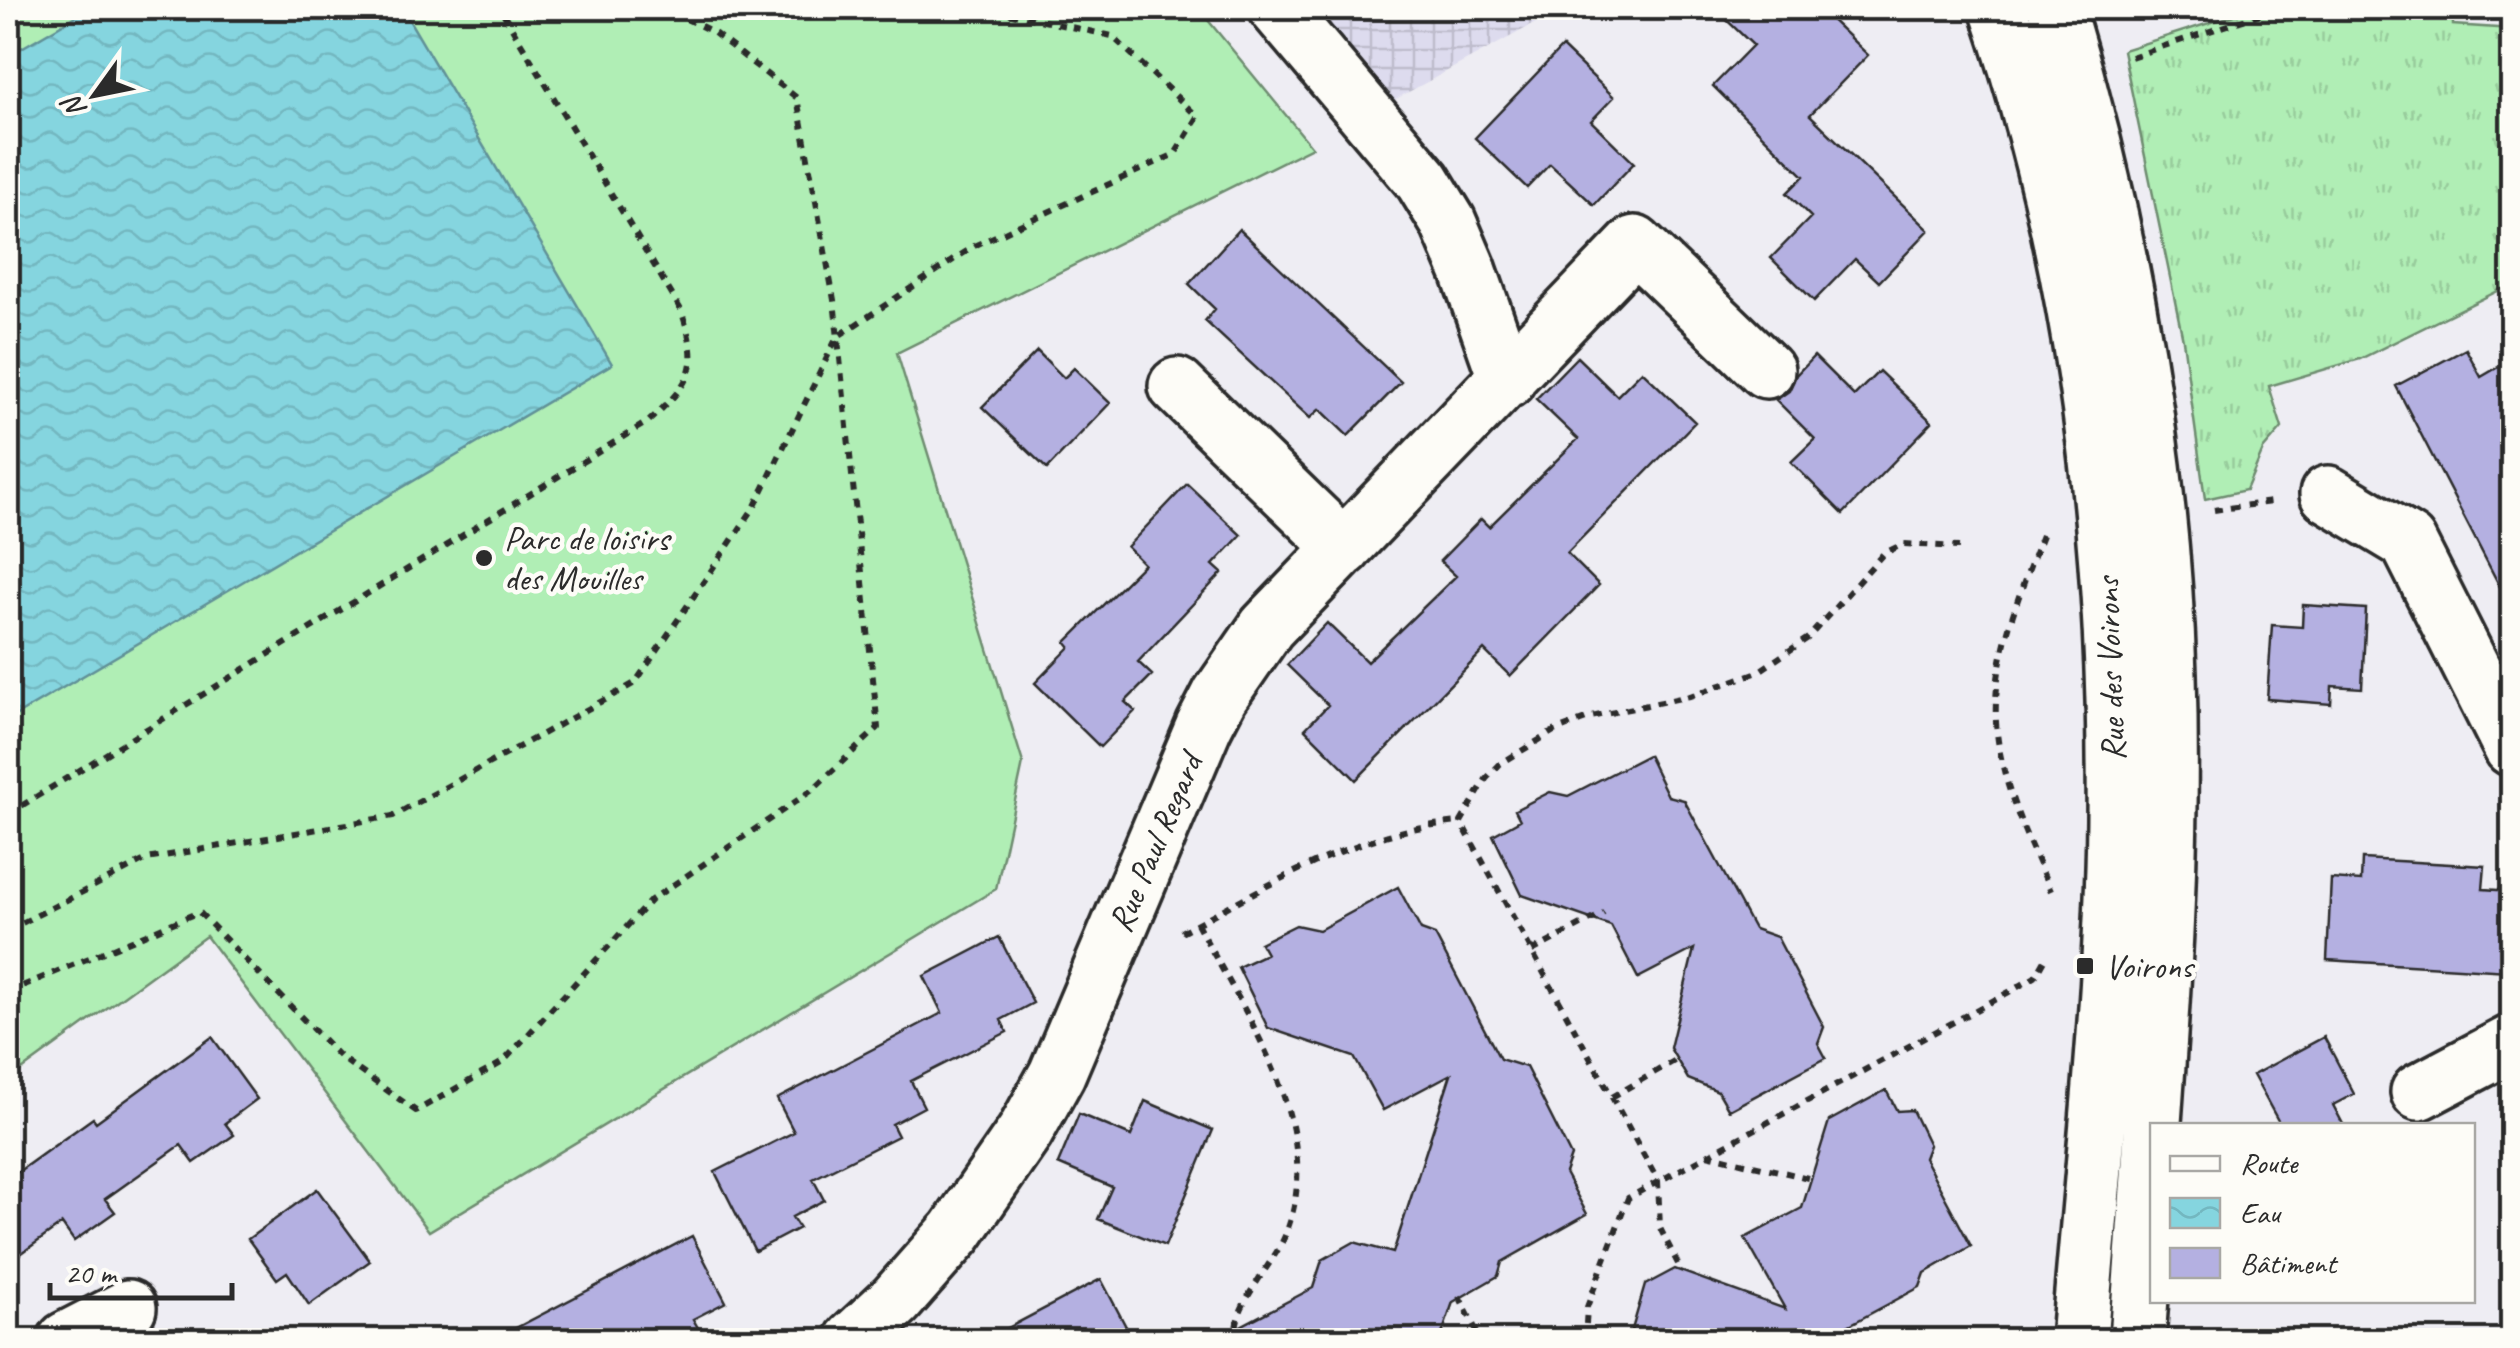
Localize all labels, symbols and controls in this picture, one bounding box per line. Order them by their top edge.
north arrow [45,45,145,145]
text: N [53,88,94,125]
place label: Parc de loisirs des Mouilles [504,516,672,601]
marker: Parc de loisirs des Mouilles [473,547,495,569]
street label: Rue des Voirons [2084,573,2136,762]
street label: Rue Paul Regard [1097,742,1215,939]
place label: Voirons [2105,944,2196,989]
marker: Voirons [2074,955,2096,977]
legend [2150,1123,2475,1303]
text: Route [2240,1144,2299,1182]
text: Eau [2240,1194,2282,1232]
scale bar [50,1238,232,1300]
text: Bâtiment [2240,1244,2339,1282]
text: 20 m [65,1254,118,1292]

